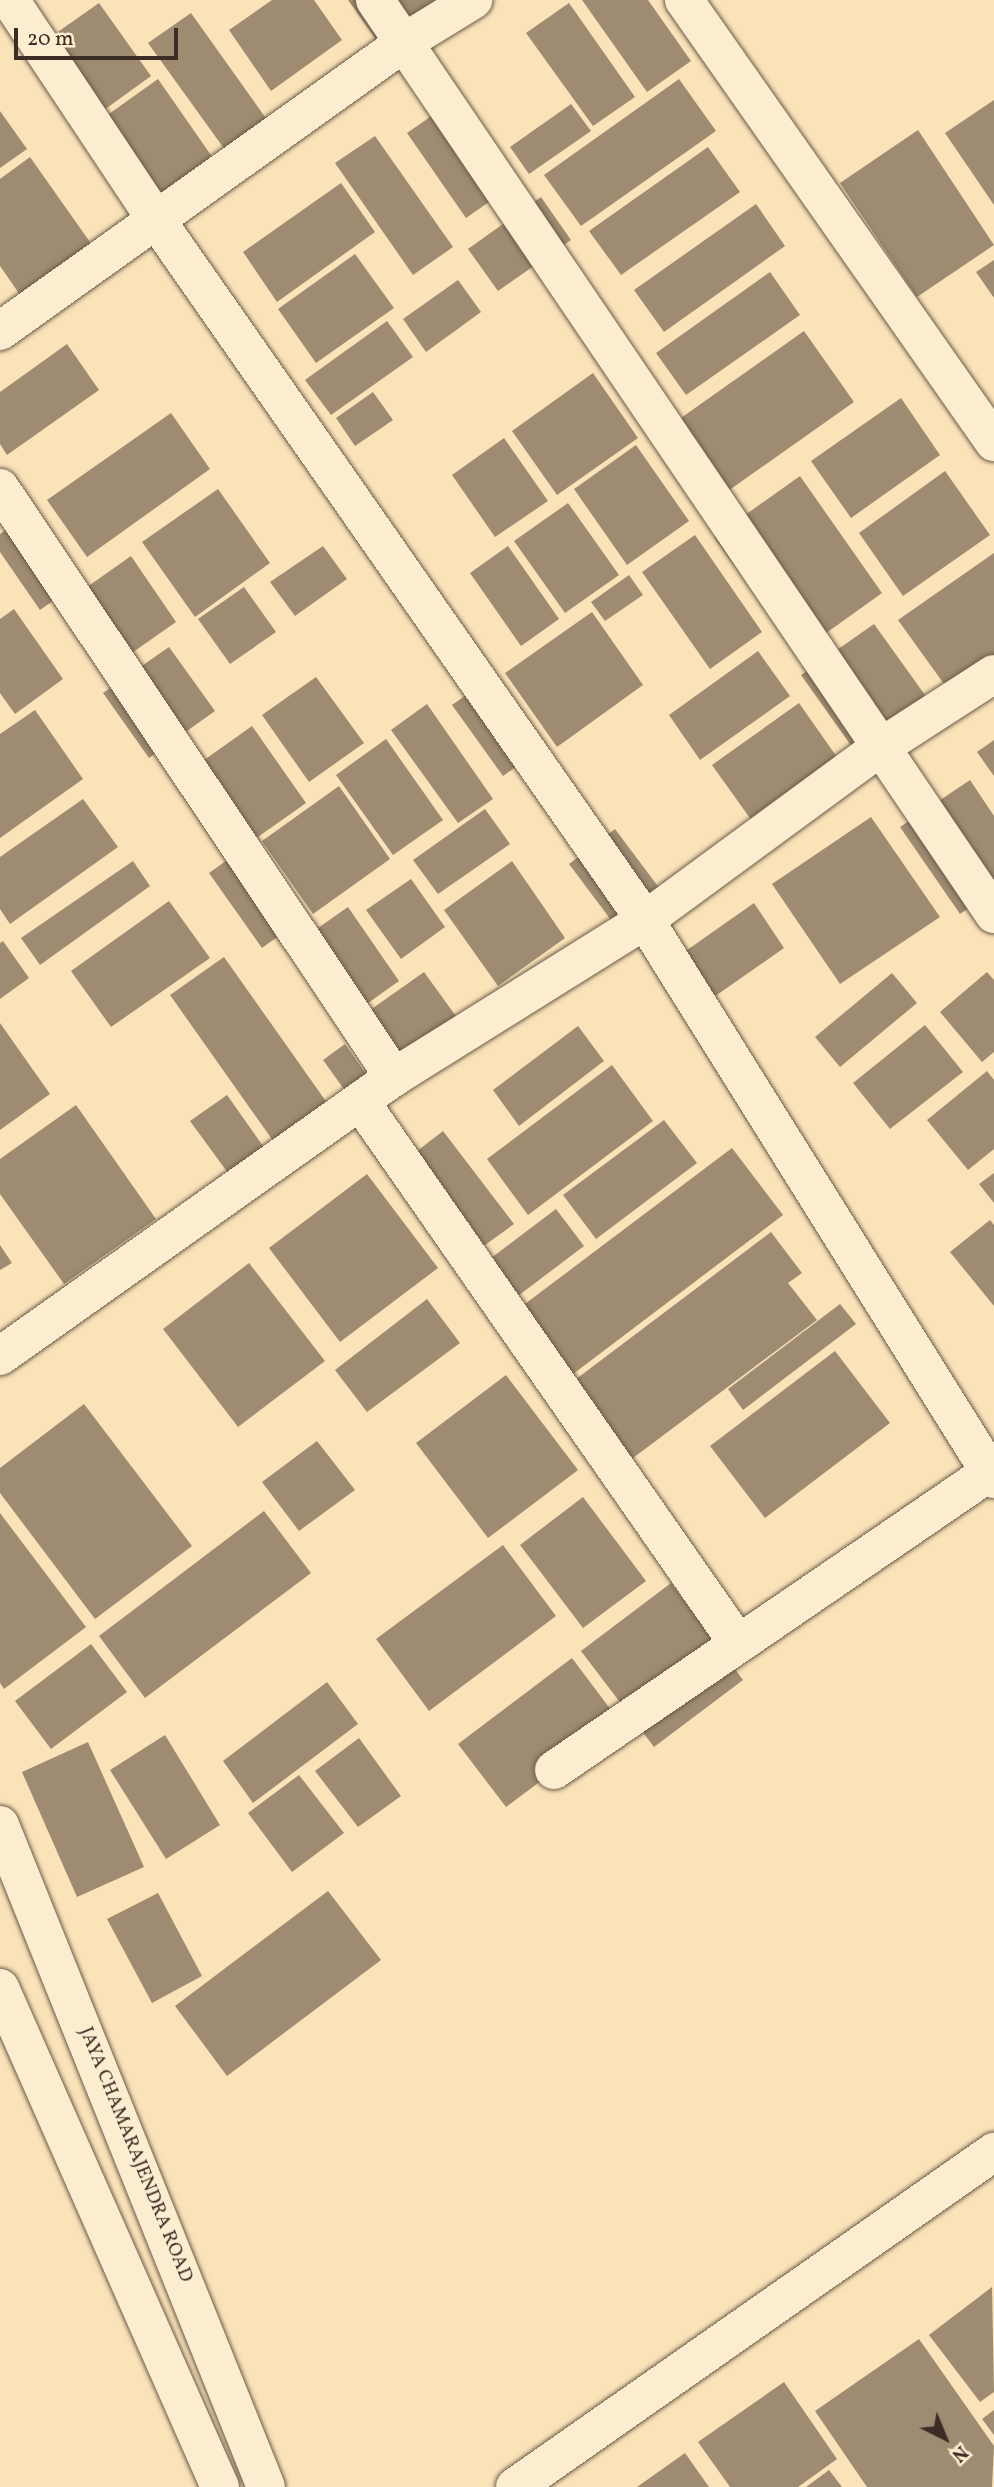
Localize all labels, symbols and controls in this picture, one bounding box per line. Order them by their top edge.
scale bar [18,14,182,58]
text: 20 m [27,25,73,54]
street label: JAYA CHAMARAJENDRA ROAD [73,2024,197,2286]
north arrow [910,2403,980,2473]
text: N [945,2439,973,2468]

